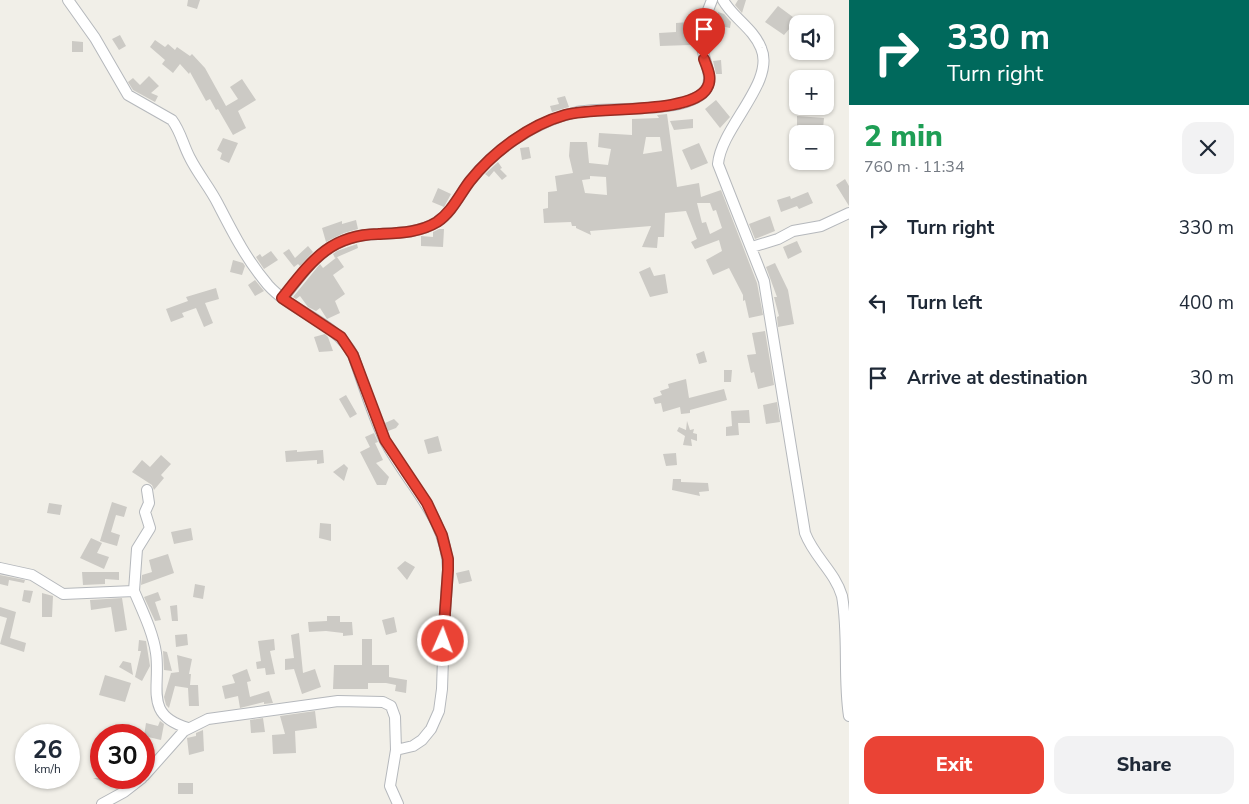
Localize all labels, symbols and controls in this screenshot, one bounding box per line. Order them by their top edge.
pin [683,8,725,59]
text: 330 m [947,14,1050,61]
icon: arrive [690,15,718,43]
map controls [789,15,834,170]
button: sound [789,15,834,60]
icon: right [864,20,929,85]
text: Turn right [947,59,1043,89]
button: + [789,70,834,115]
text: 2 min [864,116,943,157]
button: close [1182,122,1234,174]
button: − [789,125,834,170]
text: 760 m · 11:34 [864,156,965,178]
icon: right [864,214,892,242]
text: Turn right [907,215,994,241]
text: 330 m [1179,215,1234,241]
icon: left [864,289,892,317]
text: Turn left [907,290,982,316]
text: 400 m [1179,290,1234,316]
icon: arrive [864,364,892,392]
text: Arrive at destination [907,365,1088,391]
text: 30 m [1190,365,1234,391]
position arrow [416,614,468,666]
speed limit sign: 30 [90,724,155,789]
text: 26 [32,733,63,767]
button: Exit [864,736,1044,794]
button: Share [1054,736,1234,794]
text: km/h [34,761,61,777]

